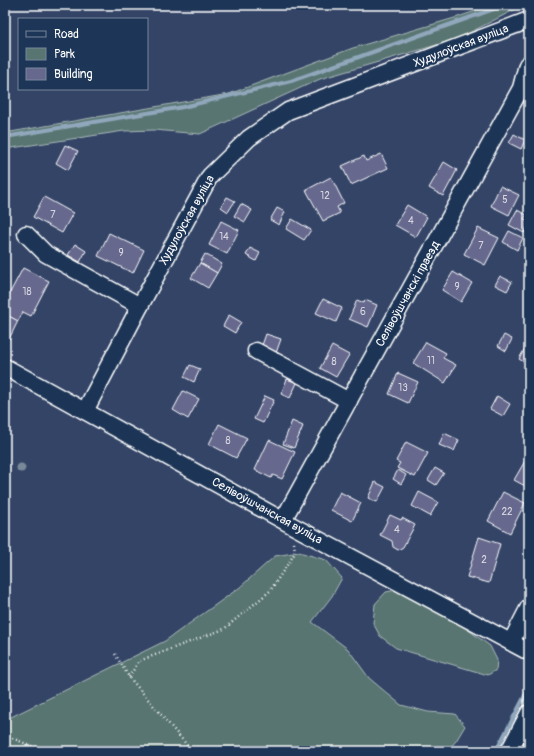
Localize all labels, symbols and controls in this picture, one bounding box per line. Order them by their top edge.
legend [18,18,148,90]
street label: Худулоўская вуліца [411,21,511,71]
text: Road [54,27,79,42]
text: Park [54,47,75,62]
text: Building [54,67,93,82]
street label: Худулоўская вуліца [156,172,218,268]
house number: 12 [320,190,330,202]
house number: 5 [502,194,508,206]
house number: 7 [50,209,56,221]
house number: 4 [408,215,414,227]
house number: 14 [219,231,229,243]
street label: Селівоўшчанскі праезд [373,238,444,350]
house number: 7 [478,240,484,252]
house number: 9 [118,247,124,259]
house number: 9 [454,281,460,293]
house number: 18 [23,286,31,298]
house number: 6 [360,306,366,318]
house number: 11 [427,355,435,367]
house number: 8 [331,356,337,368]
house number: 13 [398,382,408,394]
house number: 8 [225,435,231,447]
street label: Селівоўшчанская вуліца [209,474,325,548]
house number: 22 [501,506,513,518]
house number: 4 [394,524,400,536]
house number: 2 [481,554,487,566]

